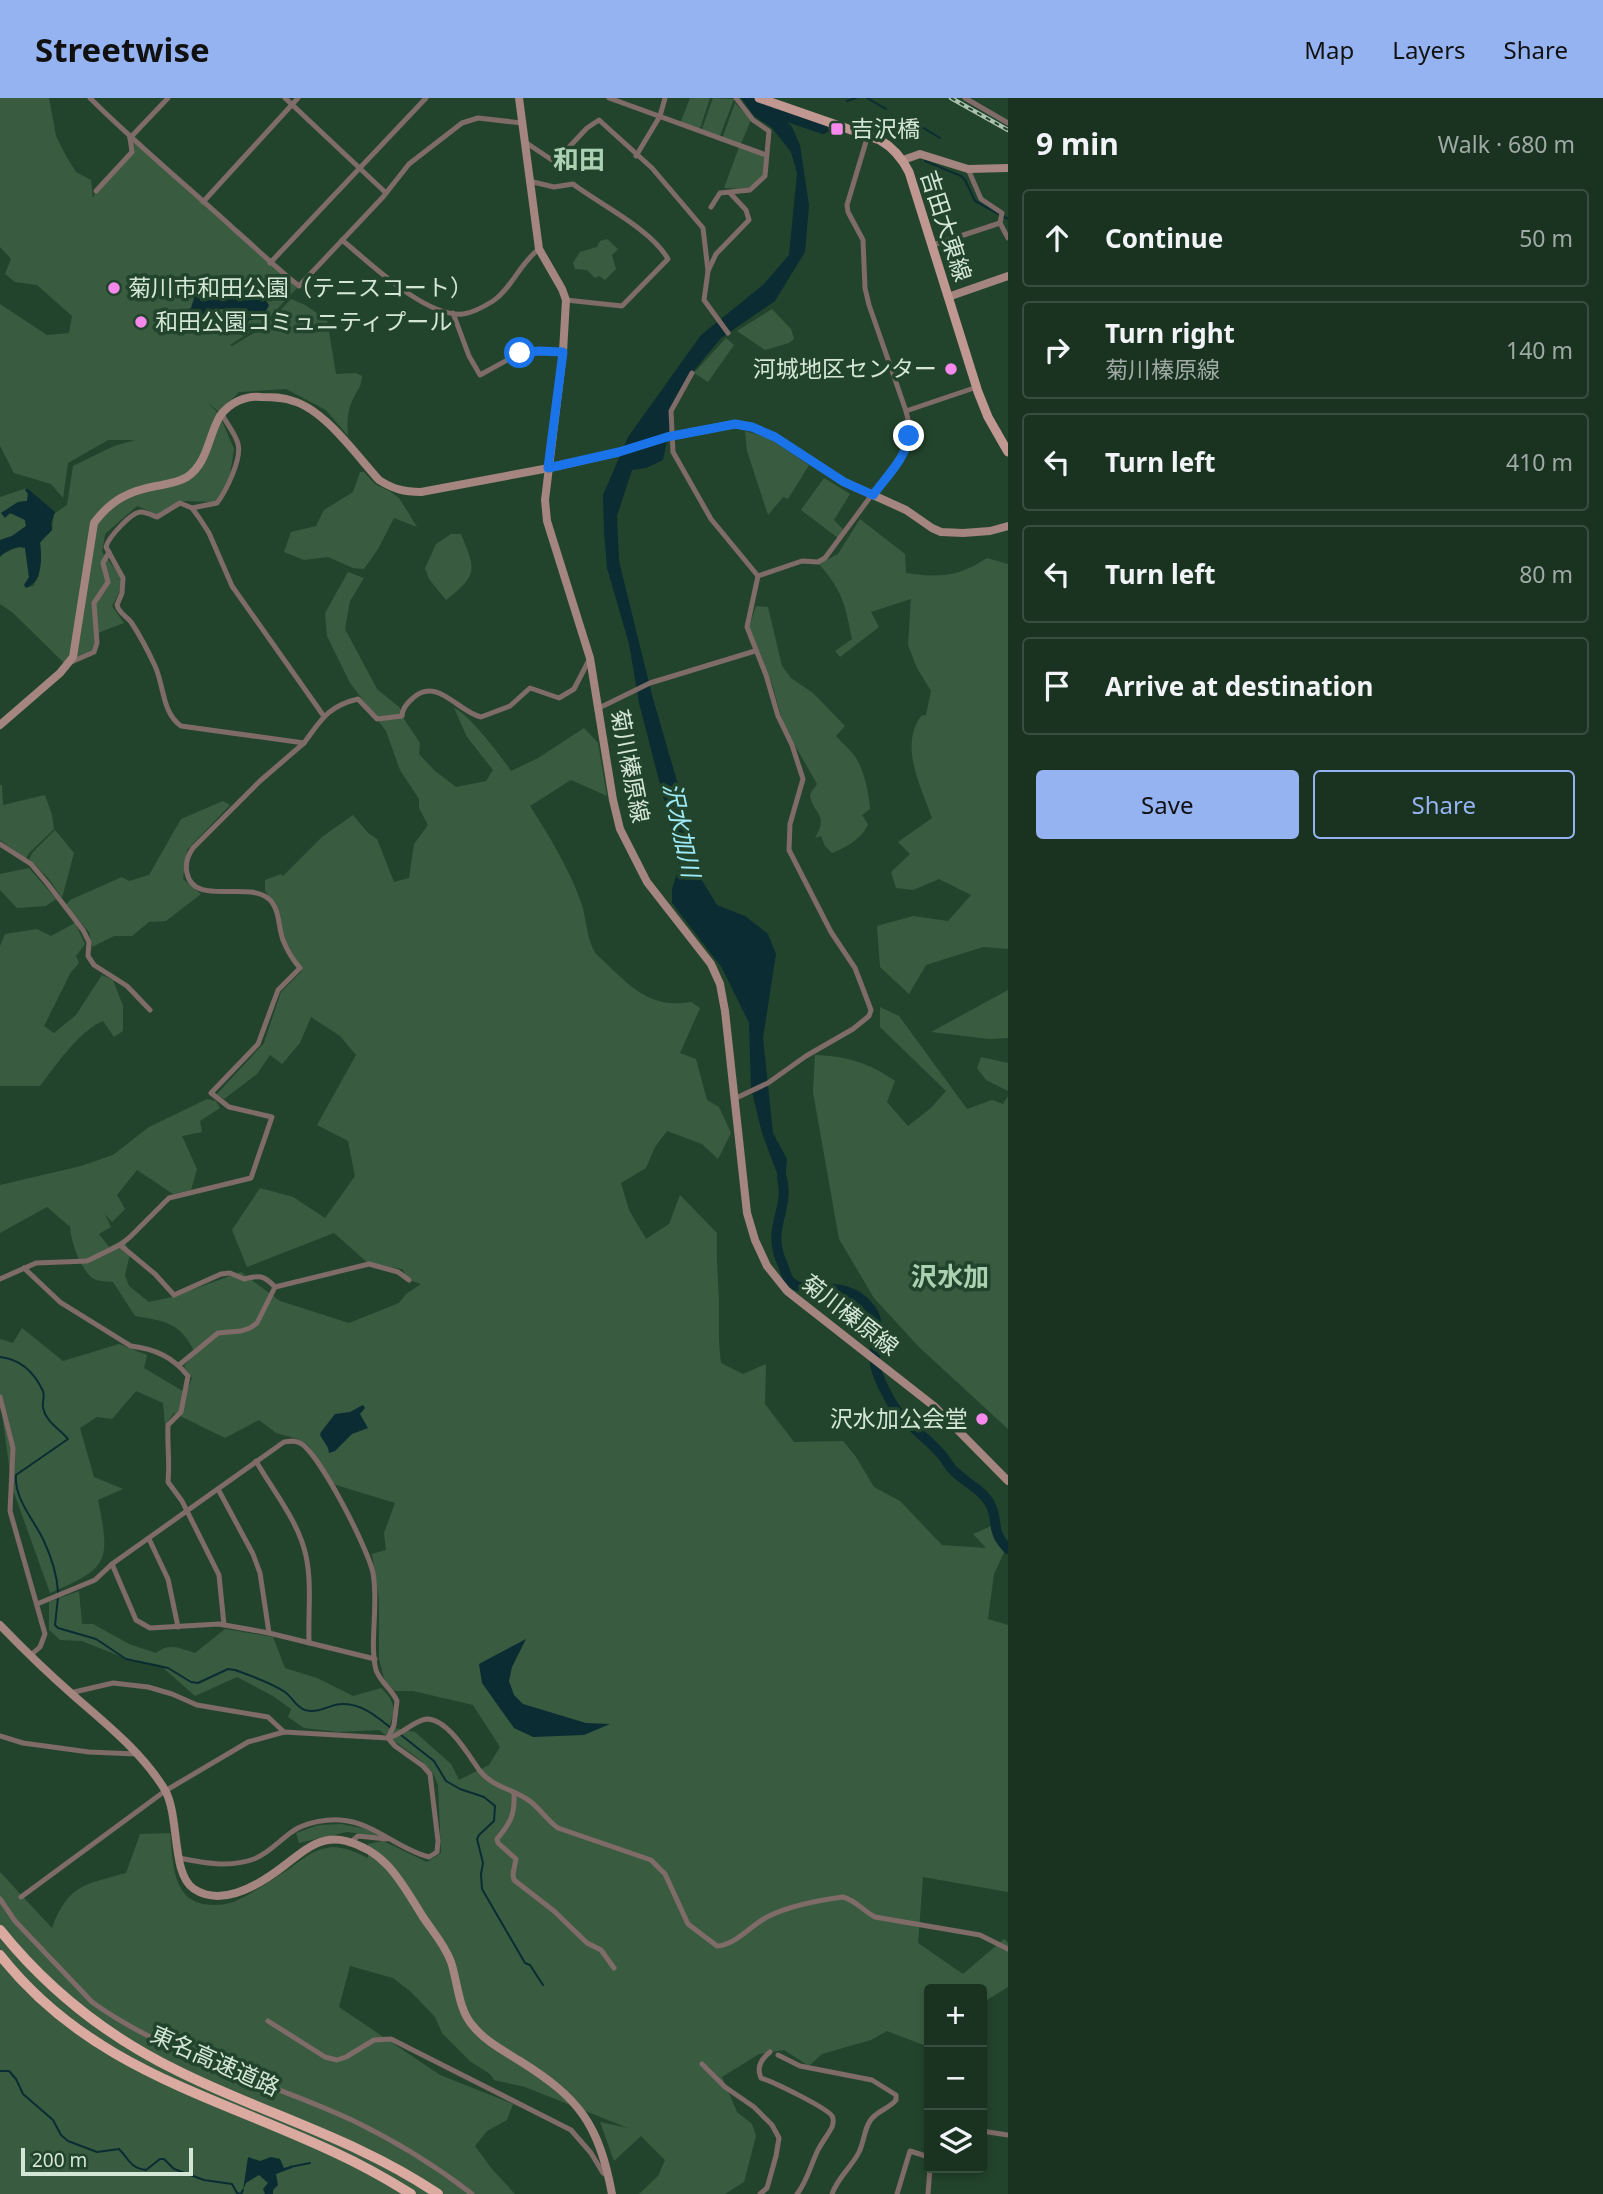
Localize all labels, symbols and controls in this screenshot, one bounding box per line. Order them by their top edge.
text: Streetwise [35,27,210,72]
text: Map [1304,33,1354,66]
text: Layers [1392,33,1466,66]
text: Share [1504,33,1568,66]
place label: 吉沢橋 [851,112,920,144]
marker: 吉沢橋 [829,121,845,137]
text: 9 min [1036,123,1119,164]
text: Walk · 680 m [1438,128,1575,160]
district label: 和田 [553,141,605,177]
street label: 吉田大東線 [914,166,980,285]
icon: ahead [1038,219,1076,257]
text: Continue [1105,220,1223,256]
text: 50 m [1519,222,1573,254]
place label: 菊川市和田公園（テニスコート） [128,271,473,303]
marker: 菊川市和田公園（テニスコート） [106,280,122,296]
place label: 和田公園コミュニティプール [155,305,453,337]
marker: 和田公園コミュニティプール [133,314,149,330]
text: Turn right [1105,315,1235,351]
icon: right [1038,331,1076,369]
text: 140 m [1506,334,1573,366]
route start [504,337,535,368]
place label: 河城地区センター [753,352,937,384]
text: 菊川榛原線 [1105,353,1220,385]
marker: 河城地区センター [943,361,959,377]
route end [893,420,924,451]
icon: left [1038,443,1076,481]
text: Turn left [1105,444,1216,480]
text: 410 m [1506,446,1573,478]
icon: left [1038,555,1076,593]
text: Turn left [1105,556,1216,592]
text: 80 m [1519,558,1573,590]
icon: arrive [1038,667,1076,705]
text: Arrive at destination [1105,668,1374,704]
street label: 菊川榛原線 [604,706,658,825]
button: Save [1036,770,1299,839]
button: Share [1313,770,1575,839]
water label: 沢水加川 [656,779,709,883]
district label: 沢水加 [911,1258,989,1294]
street label: 菊川榛原線 [795,1266,906,1362]
place label: 沢水加公会堂 [830,1402,968,1434]
marker: 沢水加公会堂 [974,1411,990,1427]
map controls [924,1984,987,2173]
button: + [924,1984,987,2047]
street label: 東名高速道路 [146,2017,285,2103]
button: − [924,2047,987,2110]
button: layers [924,2110,987,2173]
scale bar [21,2145,192,2177]
text: 200 m [32,2147,87,2173]

